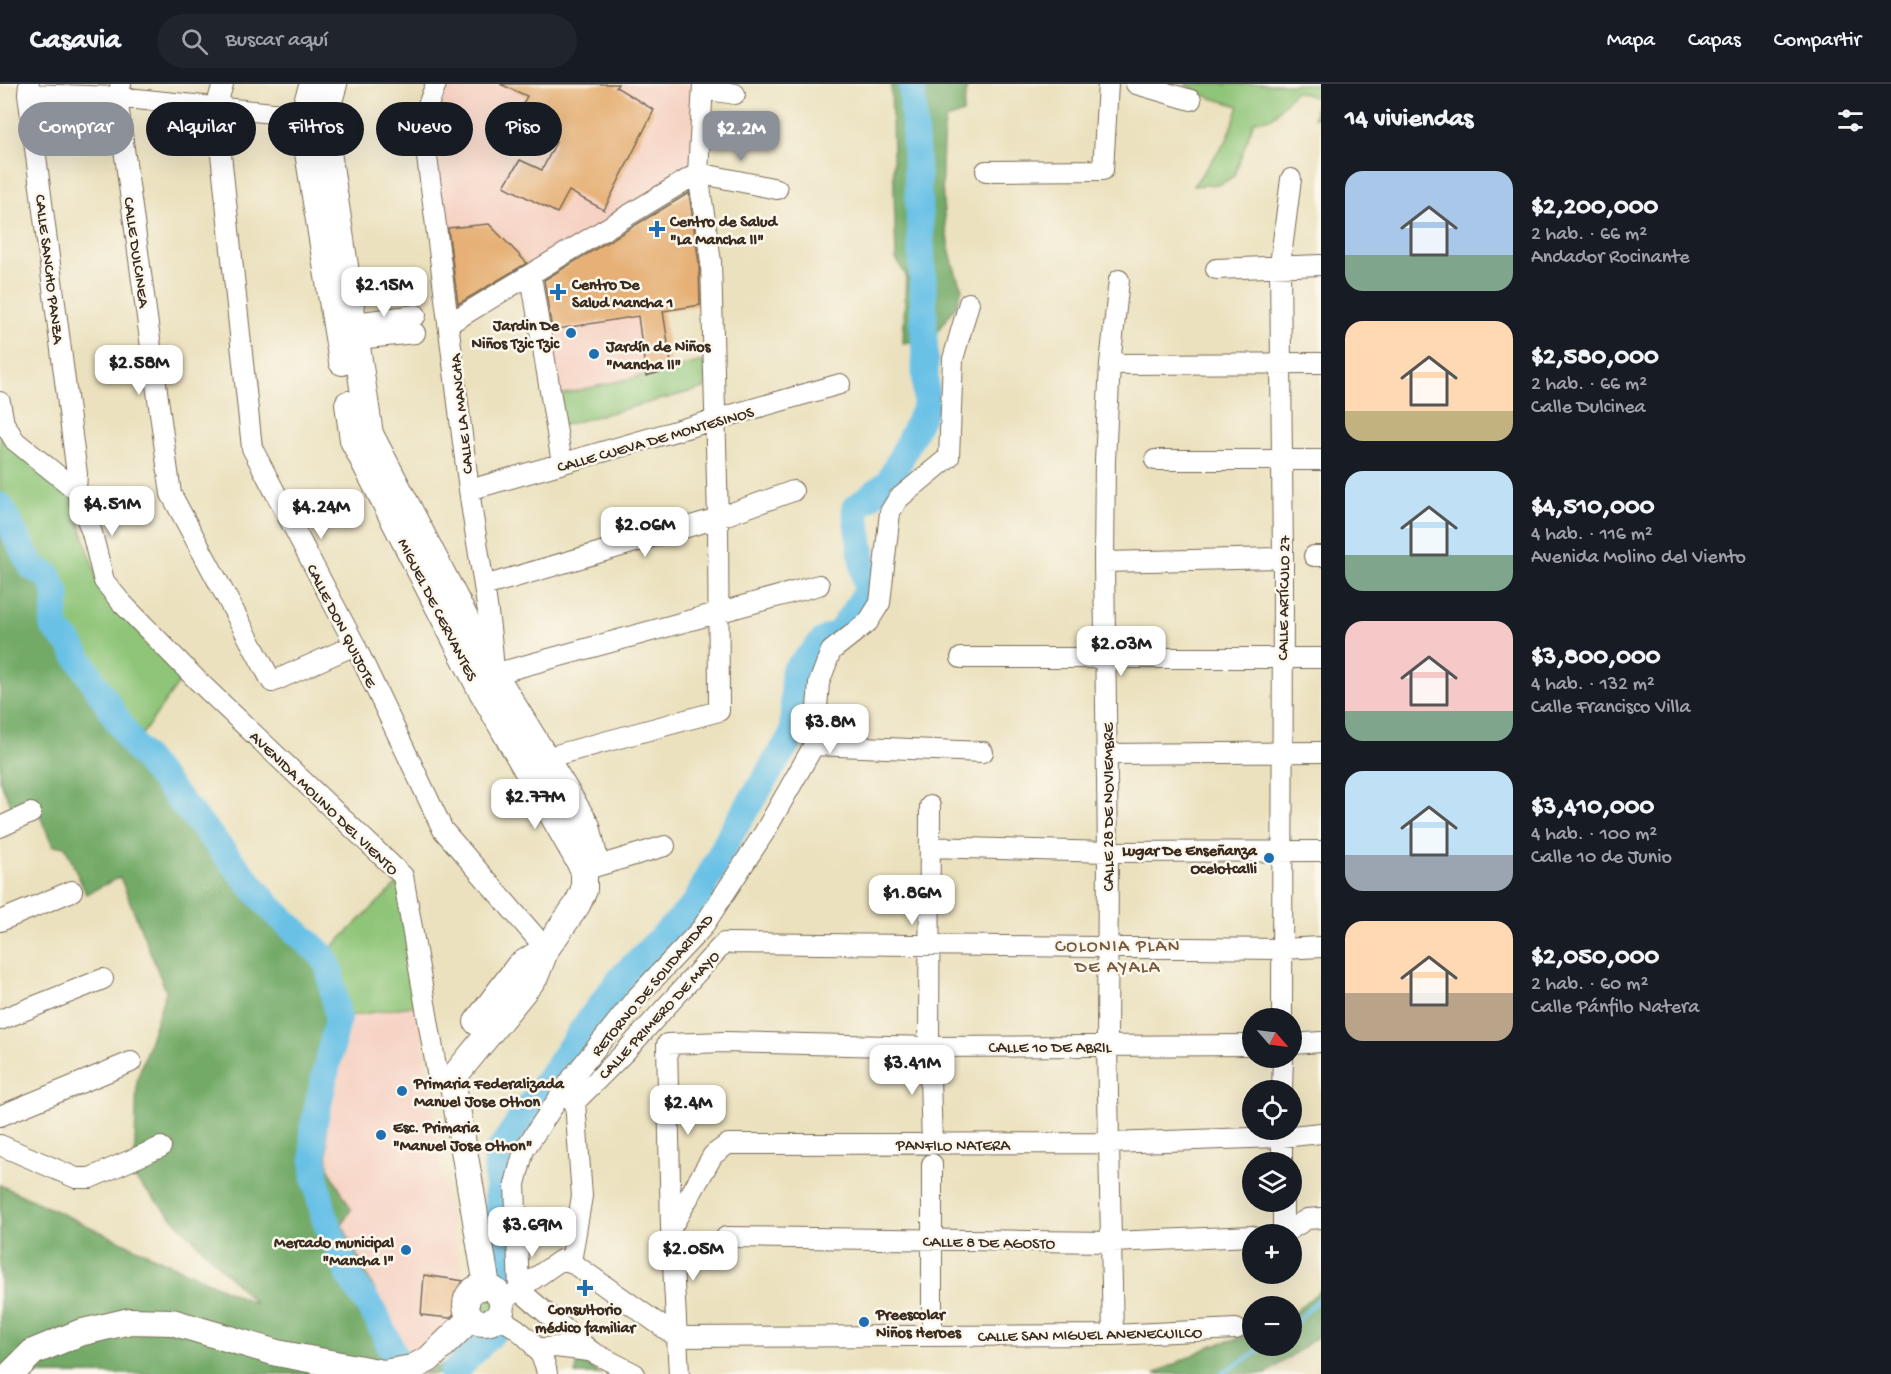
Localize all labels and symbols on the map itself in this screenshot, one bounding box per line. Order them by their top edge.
pin: $2.2M [699,111,783,162]
street label: CALLE SANCHO PANZA [29,194,66,347]
street label: CALLE DULCINEA [117,196,152,311]
place label: Centro de Salud "La Mancha II" [669,214,779,251]
marker: Centro de Salud "La Mancha II" [648,220,666,238]
pin: $2.15M [335,267,433,318]
place label: Centro De Salud Mancha 1 [571,277,673,314]
marker: Centro De Salud Mancha 1 [549,283,567,301]
place label: Jardin De Niños Tzic Tzic [471,318,561,355]
marker: Jardin De Niños Tzic Tzic [564,326,578,340]
place label: Jardín de Niños "Mancha II" [605,339,712,376]
pin: $2.58M [90,345,188,396]
marker: Jardín de Niños "Mancha II" [587,347,601,361]
street label: CALLE LA MANCHA [448,351,479,475]
street label: CALLE CUEVA DE MONTESINOS [555,404,757,479]
pin: $4.51M [63,486,161,537]
pin: $4.24M [272,489,370,540]
pin: $2.06M [596,507,694,558]
street label: CALLE ARTÍCULO 27 [1274,535,1296,661]
street label: MIGUEL DE CERVANTES [392,536,480,686]
street label: CALLE DON QUIJOTE [301,562,380,692]
pin: $2.03M [1072,626,1170,677]
pin: $3.8M [788,704,872,755]
street label: CALLE 28 DE NOVIEMBRE [1101,722,1120,891]
street label: AVENIDA MOLINO DEL VIENTO [244,728,401,881]
pin: $2.77M [486,779,584,830]
place label: Lugar De Enseñanza Ocelotcalli [1122,843,1258,880]
marker: Lugar De Enseñanza Ocelotcalli [1262,851,1276,865]
pin: $1.86M [863,875,961,926]
street label: RETORNO DE SOLIDARIDAD [589,911,719,1061]
district label: COLONIA PLAN DE AYALA [1055,937,1181,979]
street label: CALLE PRIMERO DE MAYO [596,948,725,1085]
north arrow [1242,1008,1302,1068]
street label: CALLE 10 DE ABRIL [989,1040,1113,1059]
pin: $3.41M [863,1045,961,1096]
place label: Primaria Federalizada Manuel Jose Othon [413,1076,565,1113]
marker: Primaria Federalizada Manuel Jose Othon [395,1084,409,1098]
pin: $2.4M [646,1085,730,1136]
place label: Esc. Primaria "Manuel Jose Othon" [393,1120,532,1157]
marker: Esc. Primaria "Manuel Jose Othon" [374,1128,388,1142]
street label: PANFILO NATERA [895,1138,1011,1157]
pin: $3.69M [483,1207,581,1258]
pin: $2.05M [644,1231,742,1282]
street label: CALLE 8 DE AGOSTO [922,1234,1056,1255]
place label: Mercado municipal "Mancha I" [274,1235,394,1272]
marker: Mercado municipal "Mancha I" [399,1243,413,1257]
marker: Consultorio médico familiar [576,1279,594,1297]
place label: Consultorio médico familiar [535,1302,637,1339]
place label: Preescolar Niños Heroes [875,1307,962,1344]
marker: Preescolar Niños Heroes [857,1315,871,1329]
street label: CALLE SAN MIGUEL ANENECUILCO [978,1325,1203,1348]

